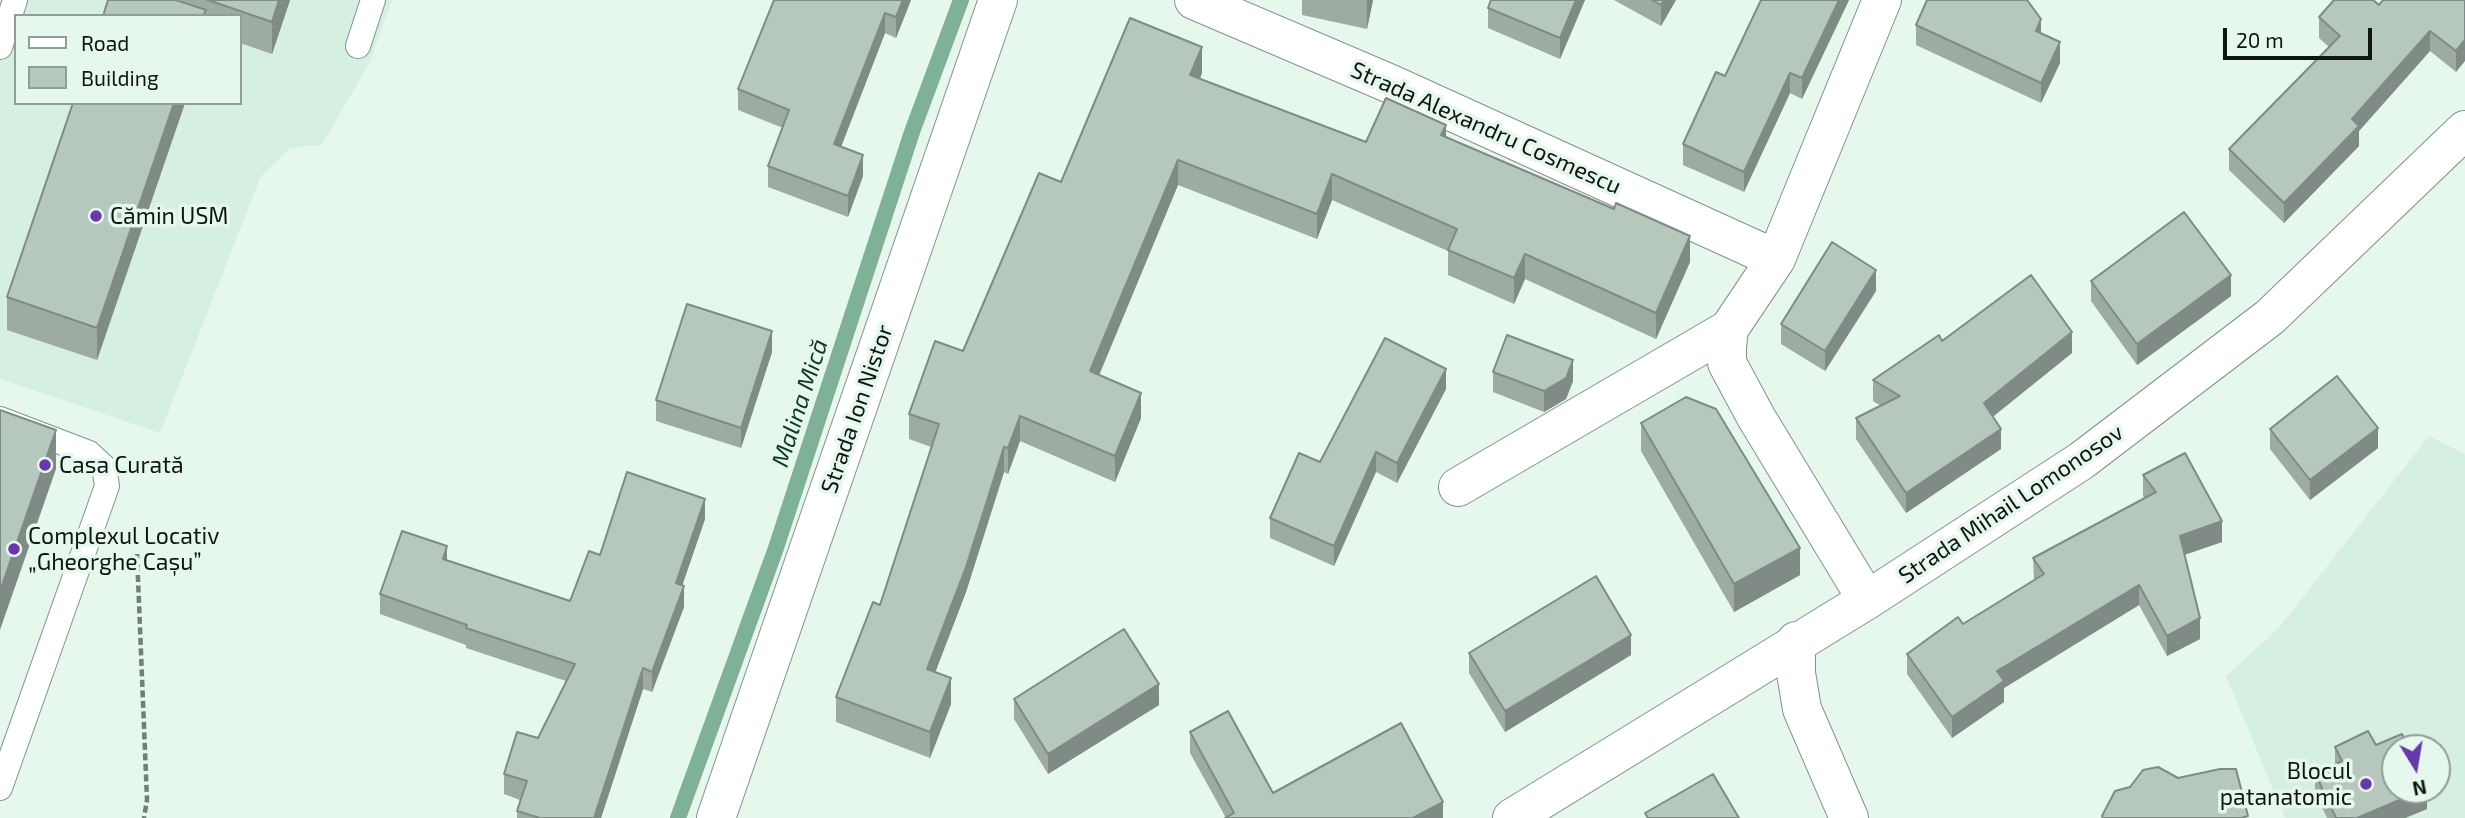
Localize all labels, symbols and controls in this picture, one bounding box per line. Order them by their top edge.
legend [14,14,242,105]
scale bar [2227,14,2376,58]
text: 20 m [2236,27,2284,52]
text: Road [81,30,129,55]
street label: Strada Alexandru Cosmescu [1347,56,1625,200]
text: Building [81,65,159,90]
place label: Cămin USM [110,202,228,230]
marker: Cămin USM [88,208,104,224]
street label: Strada Ion Nistor [815,321,899,497]
water label: Malina Mică [766,335,834,471]
street label: Strada Mihail Lomonosov [1893,418,2129,590]
place label: Casa Curată [59,451,184,479]
marker: Casa Curată [37,457,53,473]
place label: Complexul Locativ „Gheorghe Cașu” [28,522,219,576]
marker: Complexul Locativ „Gheorghe Cașu” [6,541,22,557]
north arrow [2381,734,2451,804]
place label: Blocul patanatomic [2220,757,2352,811]
marker: Blocul patanatomic [2358,776,2374,792]
text: N [2411,776,2429,801]

